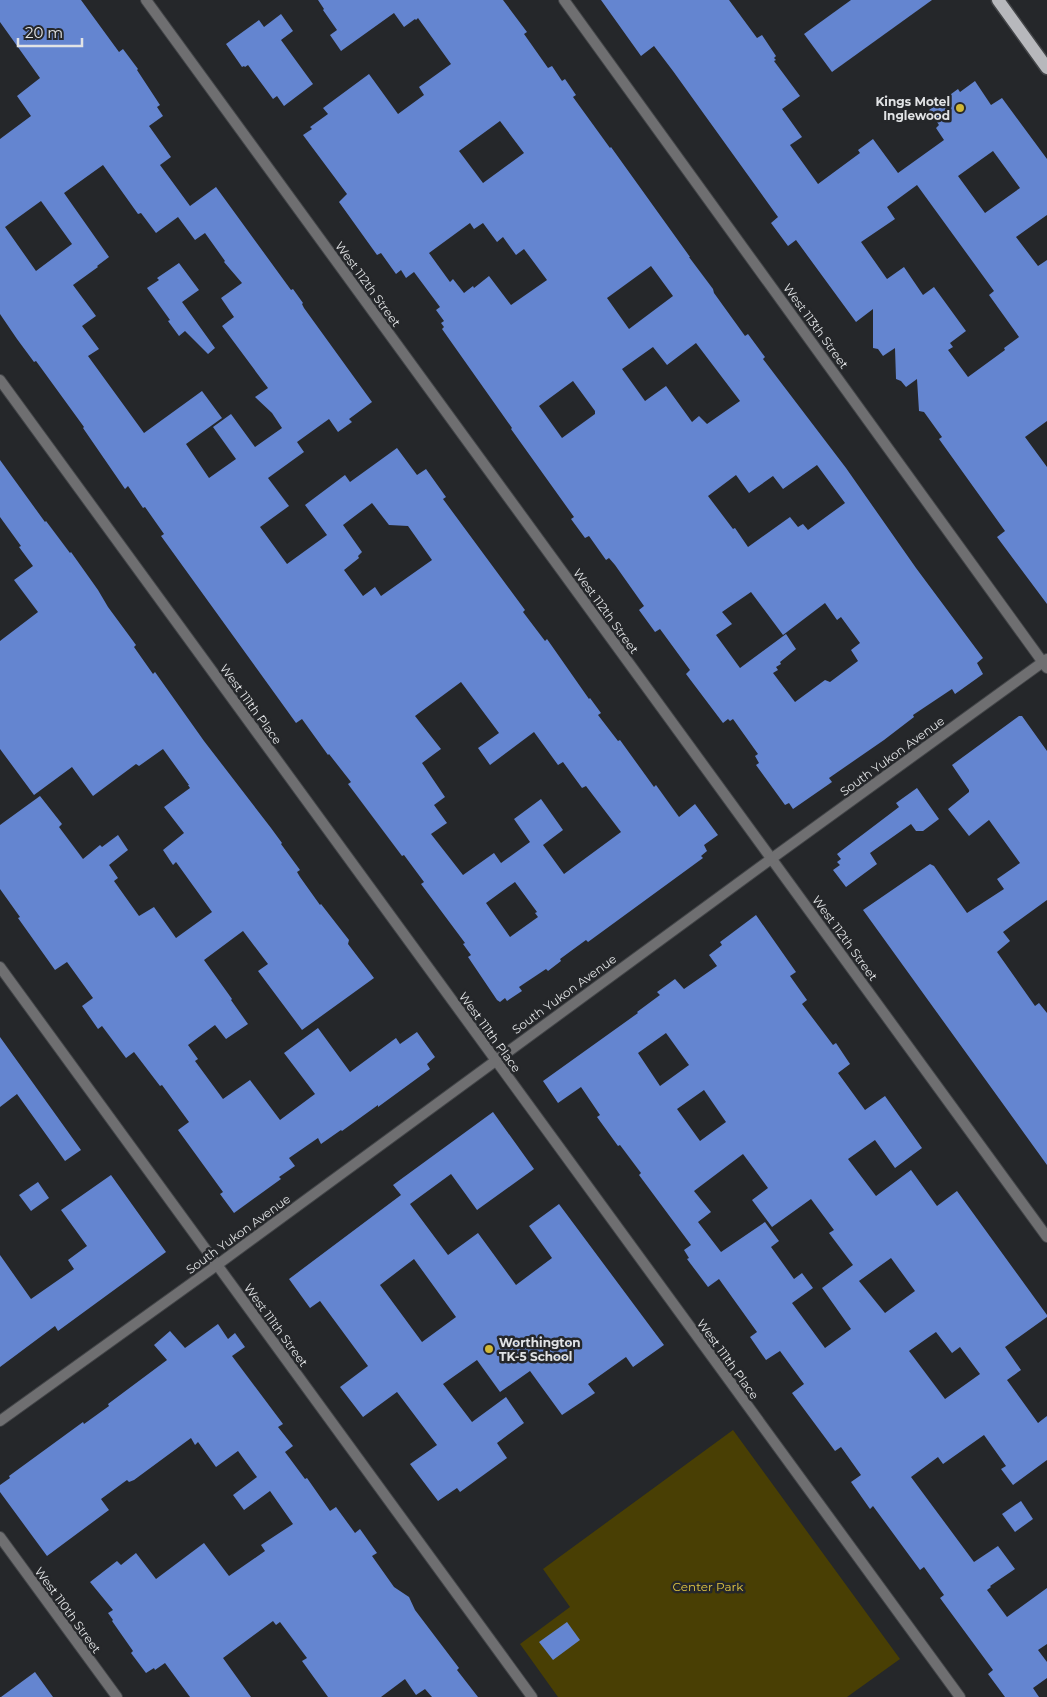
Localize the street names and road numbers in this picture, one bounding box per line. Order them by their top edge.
street label: West 112th Street [332,238,404,330]
street label: West 113th Street [780,280,852,372]
street label: West 112th Street [570,565,642,657]
street label: West 111th Place [217,661,285,747]
street label: South Yukon Avenue [837,713,947,799]
street label: West 112th Street [809,892,881,984]
street label: South Yukon Avenue [509,951,619,1037]
street label: West 111th Place [456,989,524,1075]
street label: South Yukon Avenue [183,1191,293,1277]
street label: West 111th Street [241,1280,311,1370]
street label: West 111th Place [694,1316,762,1402]
street label: West 110th Street [32,1564,104,1656]

